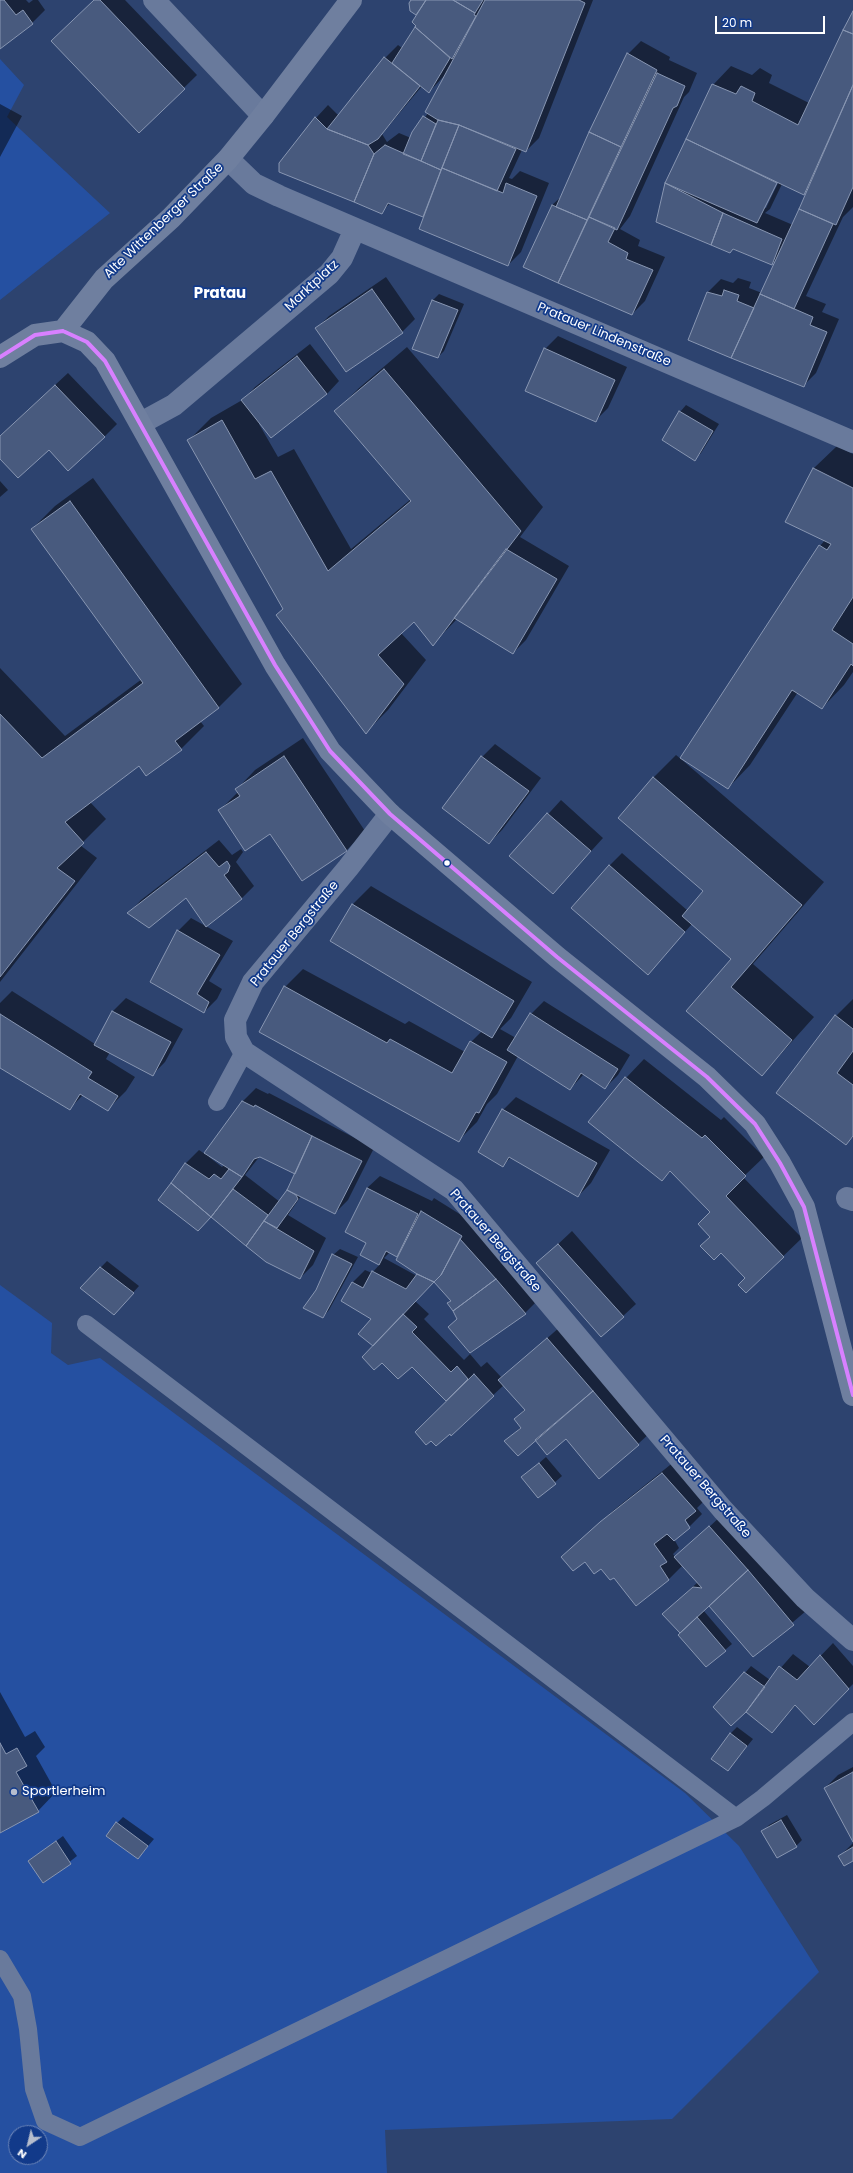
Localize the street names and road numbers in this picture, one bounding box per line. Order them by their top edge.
street label: Alte Wittenberger Straße [101,160,227,282]
street label: Marktplatz [282,257,342,315]
street label: Pratauer Lindenstraße [535,300,673,370]
street label: Pratauer Bergstraße [248,878,342,990]
street label: Pratauer Bergstraße [446,1186,544,1296]
street label: Pratauer Bergstraße [656,1432,754,1542]

